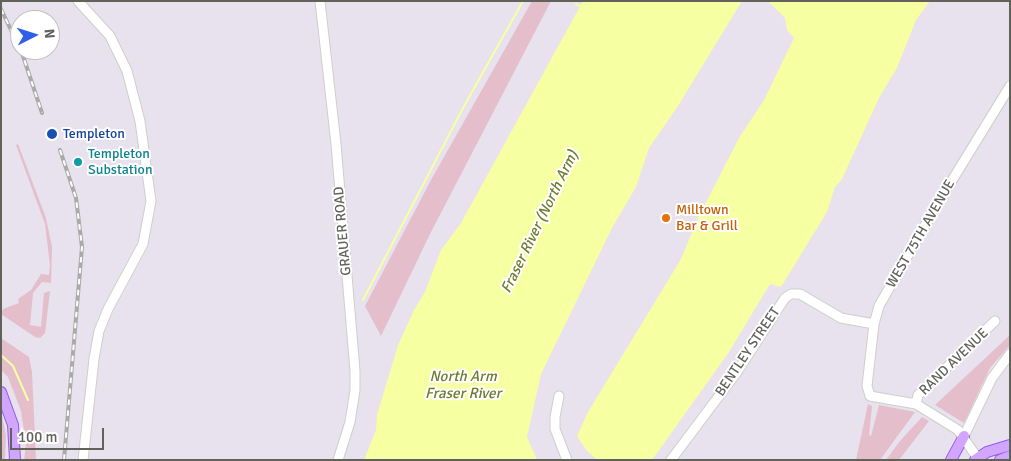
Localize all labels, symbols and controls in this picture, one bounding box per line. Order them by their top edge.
north arrow [10,10,60,60]
text: N [41,28,58,39]
place label: Templeton [63,126,125,142]
marker: Templeton [45,127,59,141]
place label: Templeton Substation [88,146,153,178]
water label: Fraser River (North Arm) [498,148,582,296]
marker: Templeton Substation [72,156,84,168]
street label: WEST 75TH AVENUE [883,177,959,291]
street label: GRAUER ROAD [331,186,355,276]
place label: Milltown Bar & Grill [676,202,738,234]
marker: Milltown Bar & Grill [660,212,672,224]
street label: BENTLEY STREET [712,304,784,400]
street label: RAND AVENUE [916,325,992,399]
water label: North Arm Fraser River [425,368,501,403]
scale bar [12,418,106,450]
text: 100 m [18,428,58,446]

